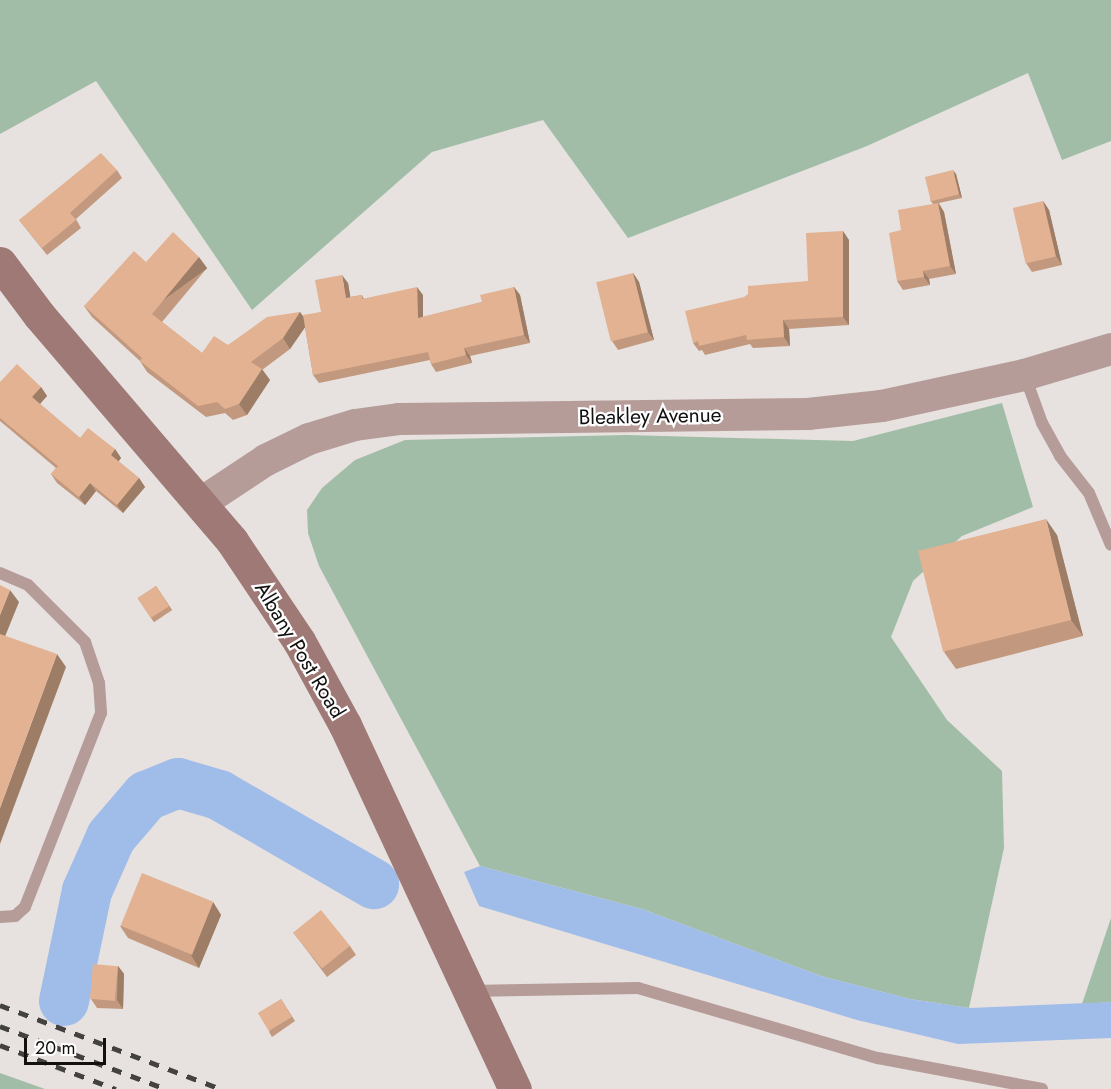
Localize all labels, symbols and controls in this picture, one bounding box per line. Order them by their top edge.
street label: Bleakley Avenue [578,402,722,430]
street label: Albany Post Road [249,577,351,723]
scale bar [27,1026,110,1064]
text: 20 m [35,1035,75,1061]

